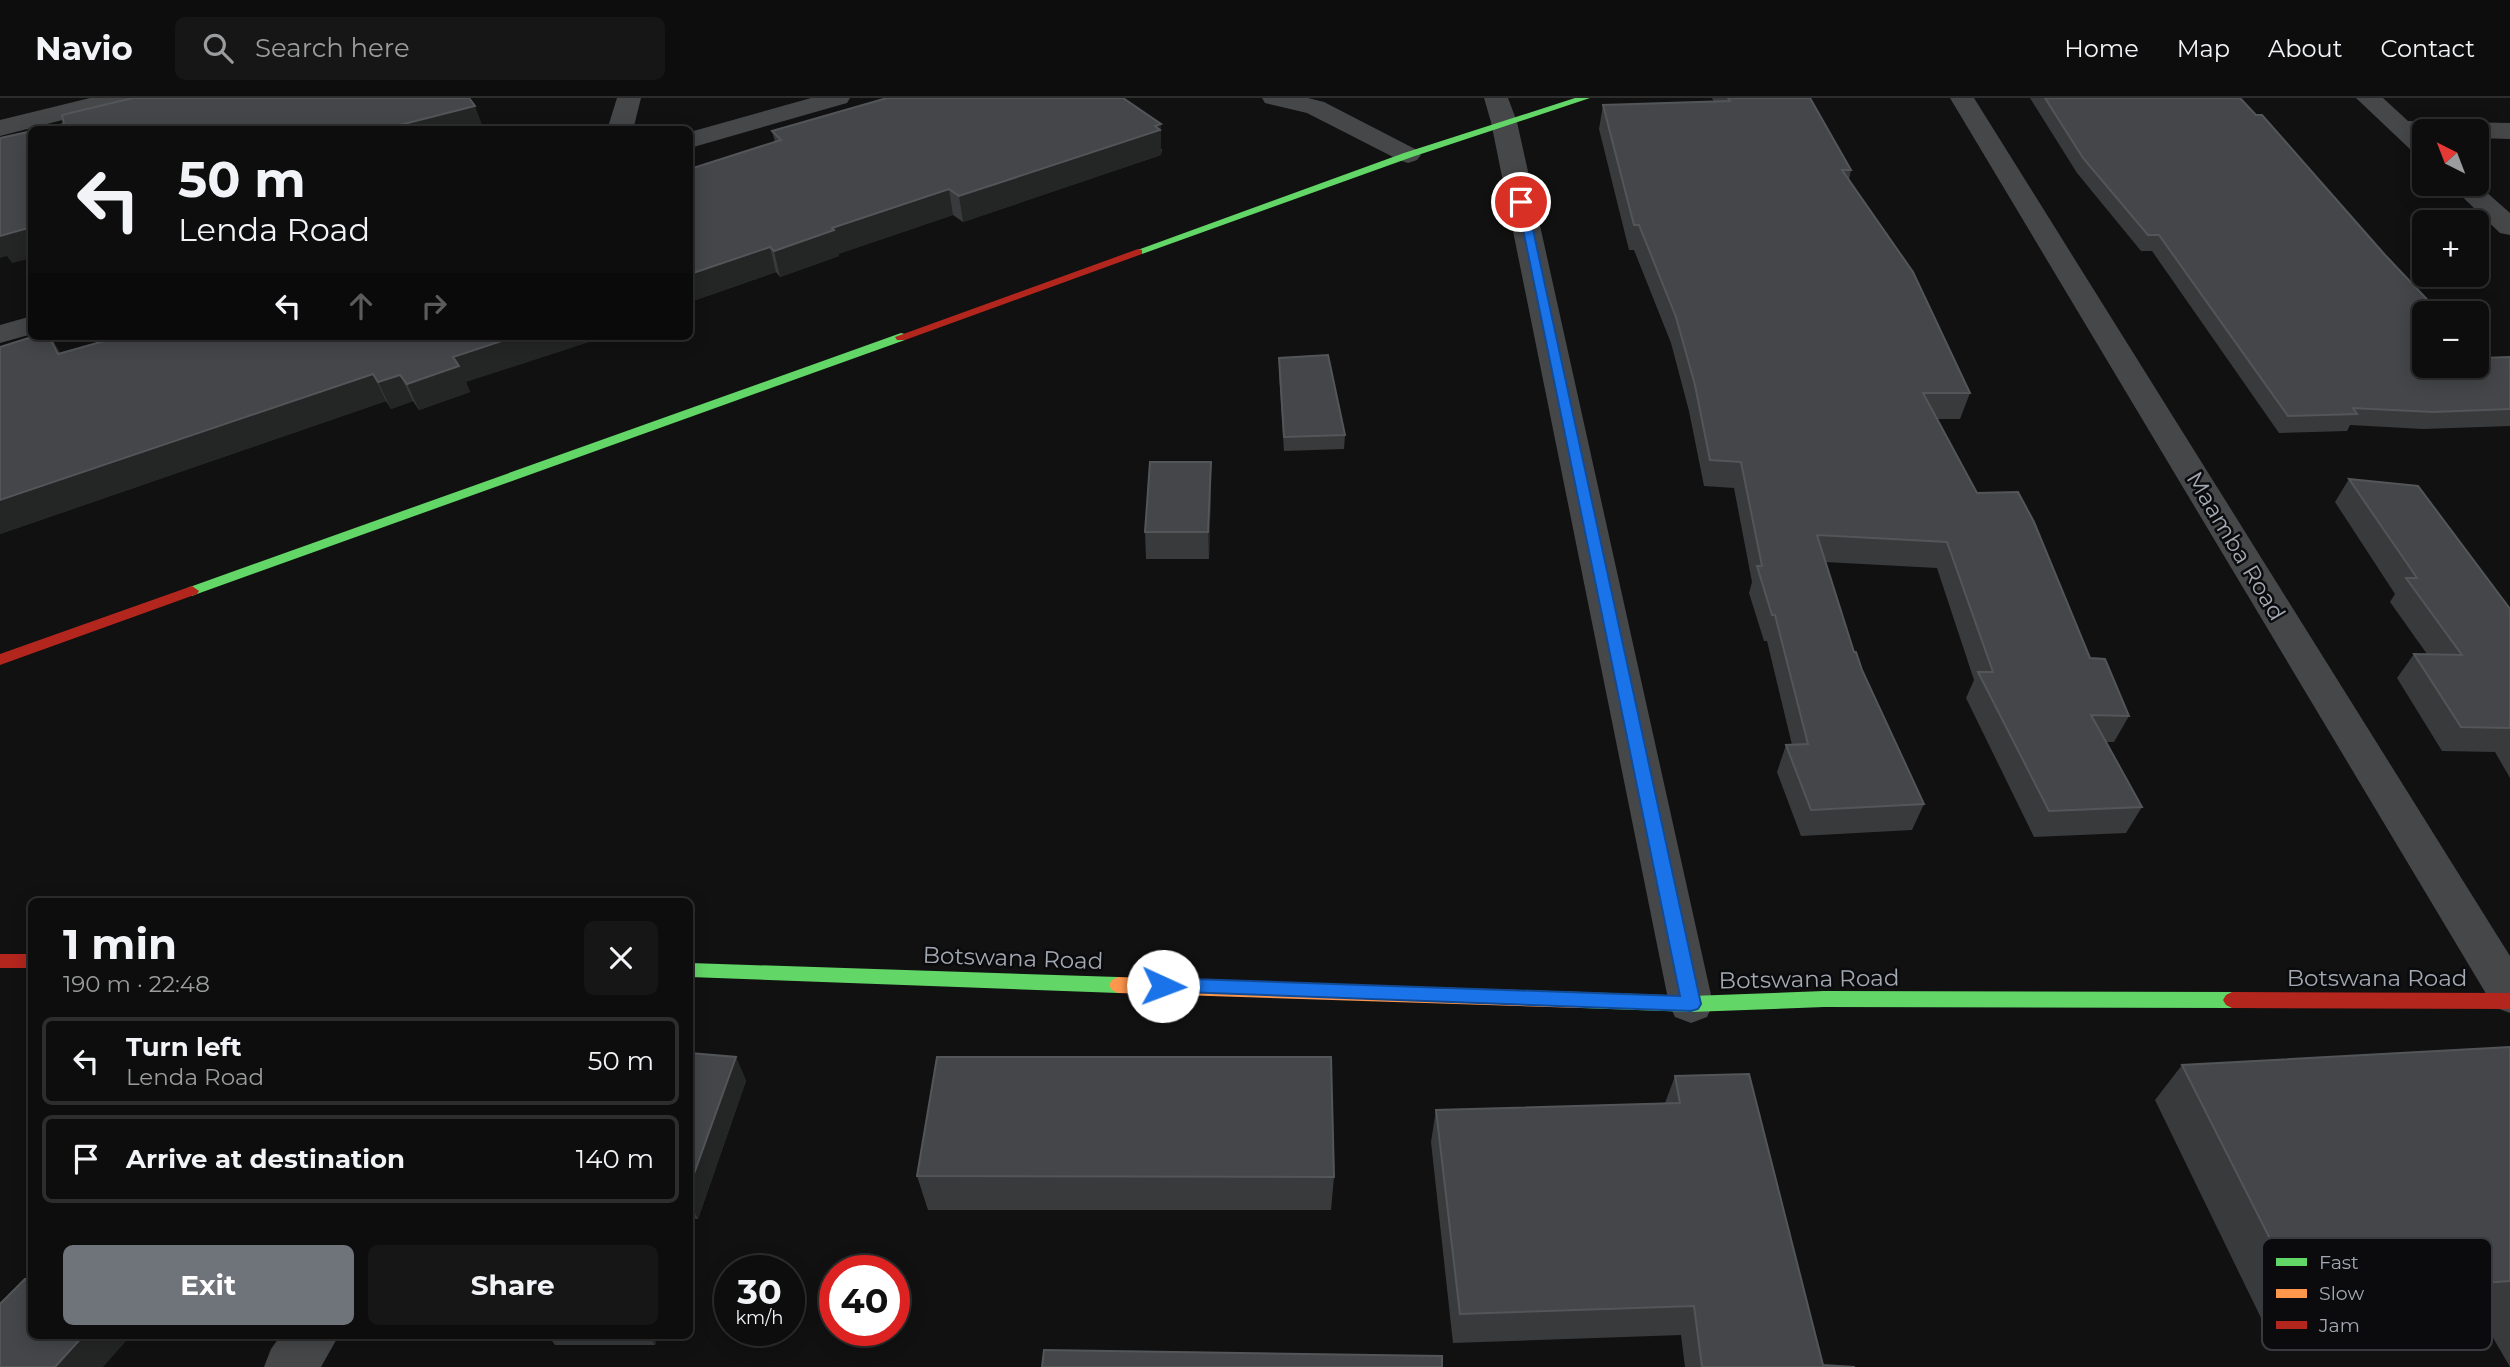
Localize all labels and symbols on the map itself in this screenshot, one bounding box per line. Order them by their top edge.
north arrow [2412,119,2488,196]
pin [1491,172,1551,232]
street label: Maamba Road [2181,466,2291,626]
street label: Botswana Road [922,941,1104,975]
position arrow [1126,949,1200,1023]
street label: Botswana Road [1718,963,1900,995]
street label: Botswana Road [2287,964,2467,992]
legend [2262,1238,2492,1350]
text: Fast [2319,1251,2359,1274]
speed limit sign: 40 [819,1255,910,1346]
text: Slow [2319,1282,2364,1305]
text: Jam [2318,1314,2360,1337]

